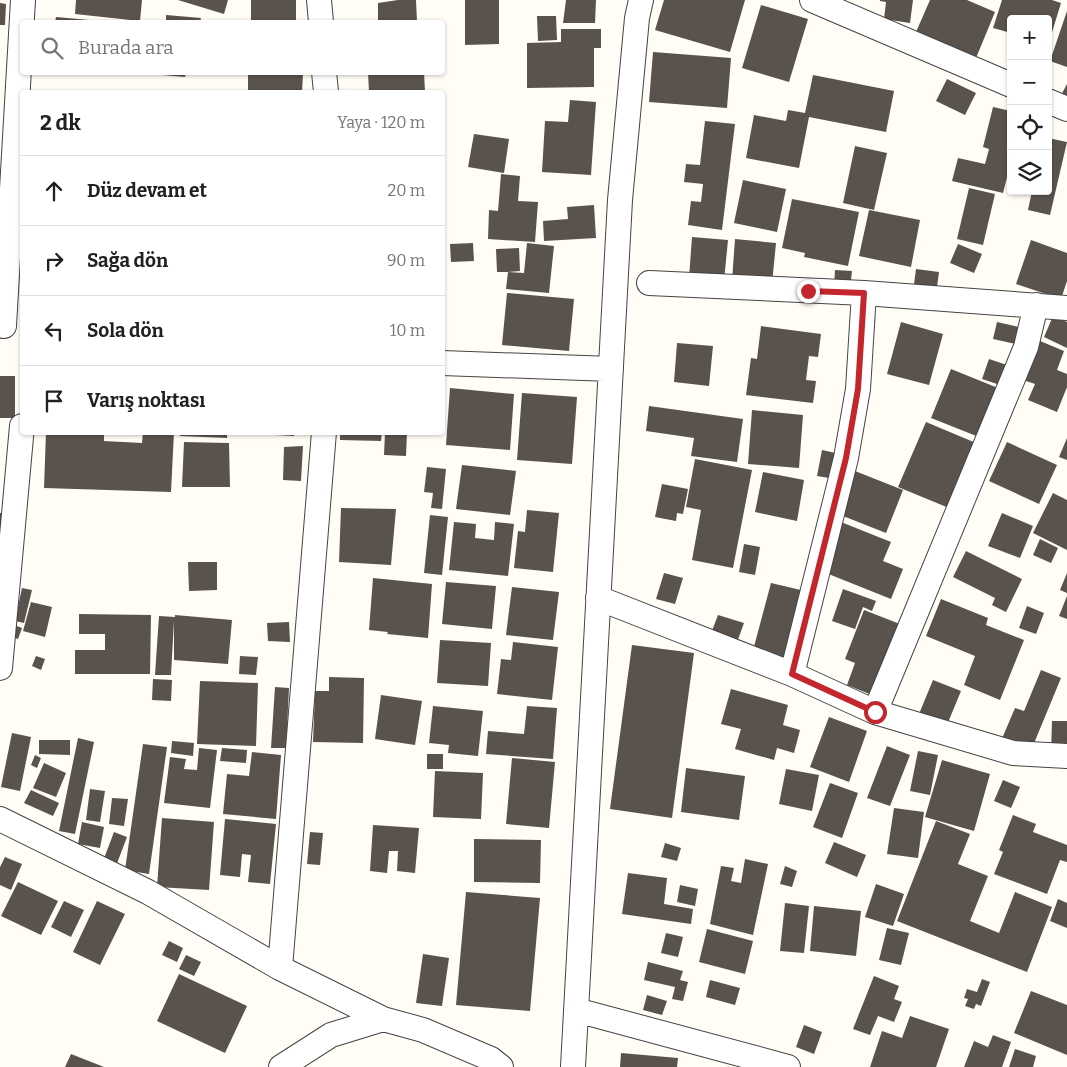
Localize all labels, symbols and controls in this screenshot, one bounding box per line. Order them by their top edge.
map controls [1007,15,1052,195]
button: + [1007,15,1052,60]
search box [20,20,445,75]
icon: search [38,34,66,62]
text: Burada ara [78,36,174,59]
button: − [1007,60,1052,105]
button: locate [1007,105,1052,150]
text: 2 dk [40,110,81,136]
text: Yaya · 120 m [337,113,425,132]
button: layers [1007,150,1052,195]
icon: ahead [40,177,68,205]
text: Düz devam et [87,179,207,202]
text: 20 m [388,181,425,200]
icon: right [40,247,68,275]
text: Sağa dön [87,249,168,272]
text: 90 m [387,251,425,270]
route end [797,280,820,303]
icon: left [40,317,68,345]
text: Sola dön [87,319,164,342]
text: 10 m [390,321,425,340]
icon: arrive [40,387,68,415]
text: Varış noktası [87,389,205,412]
route start [864,701,887,724]

